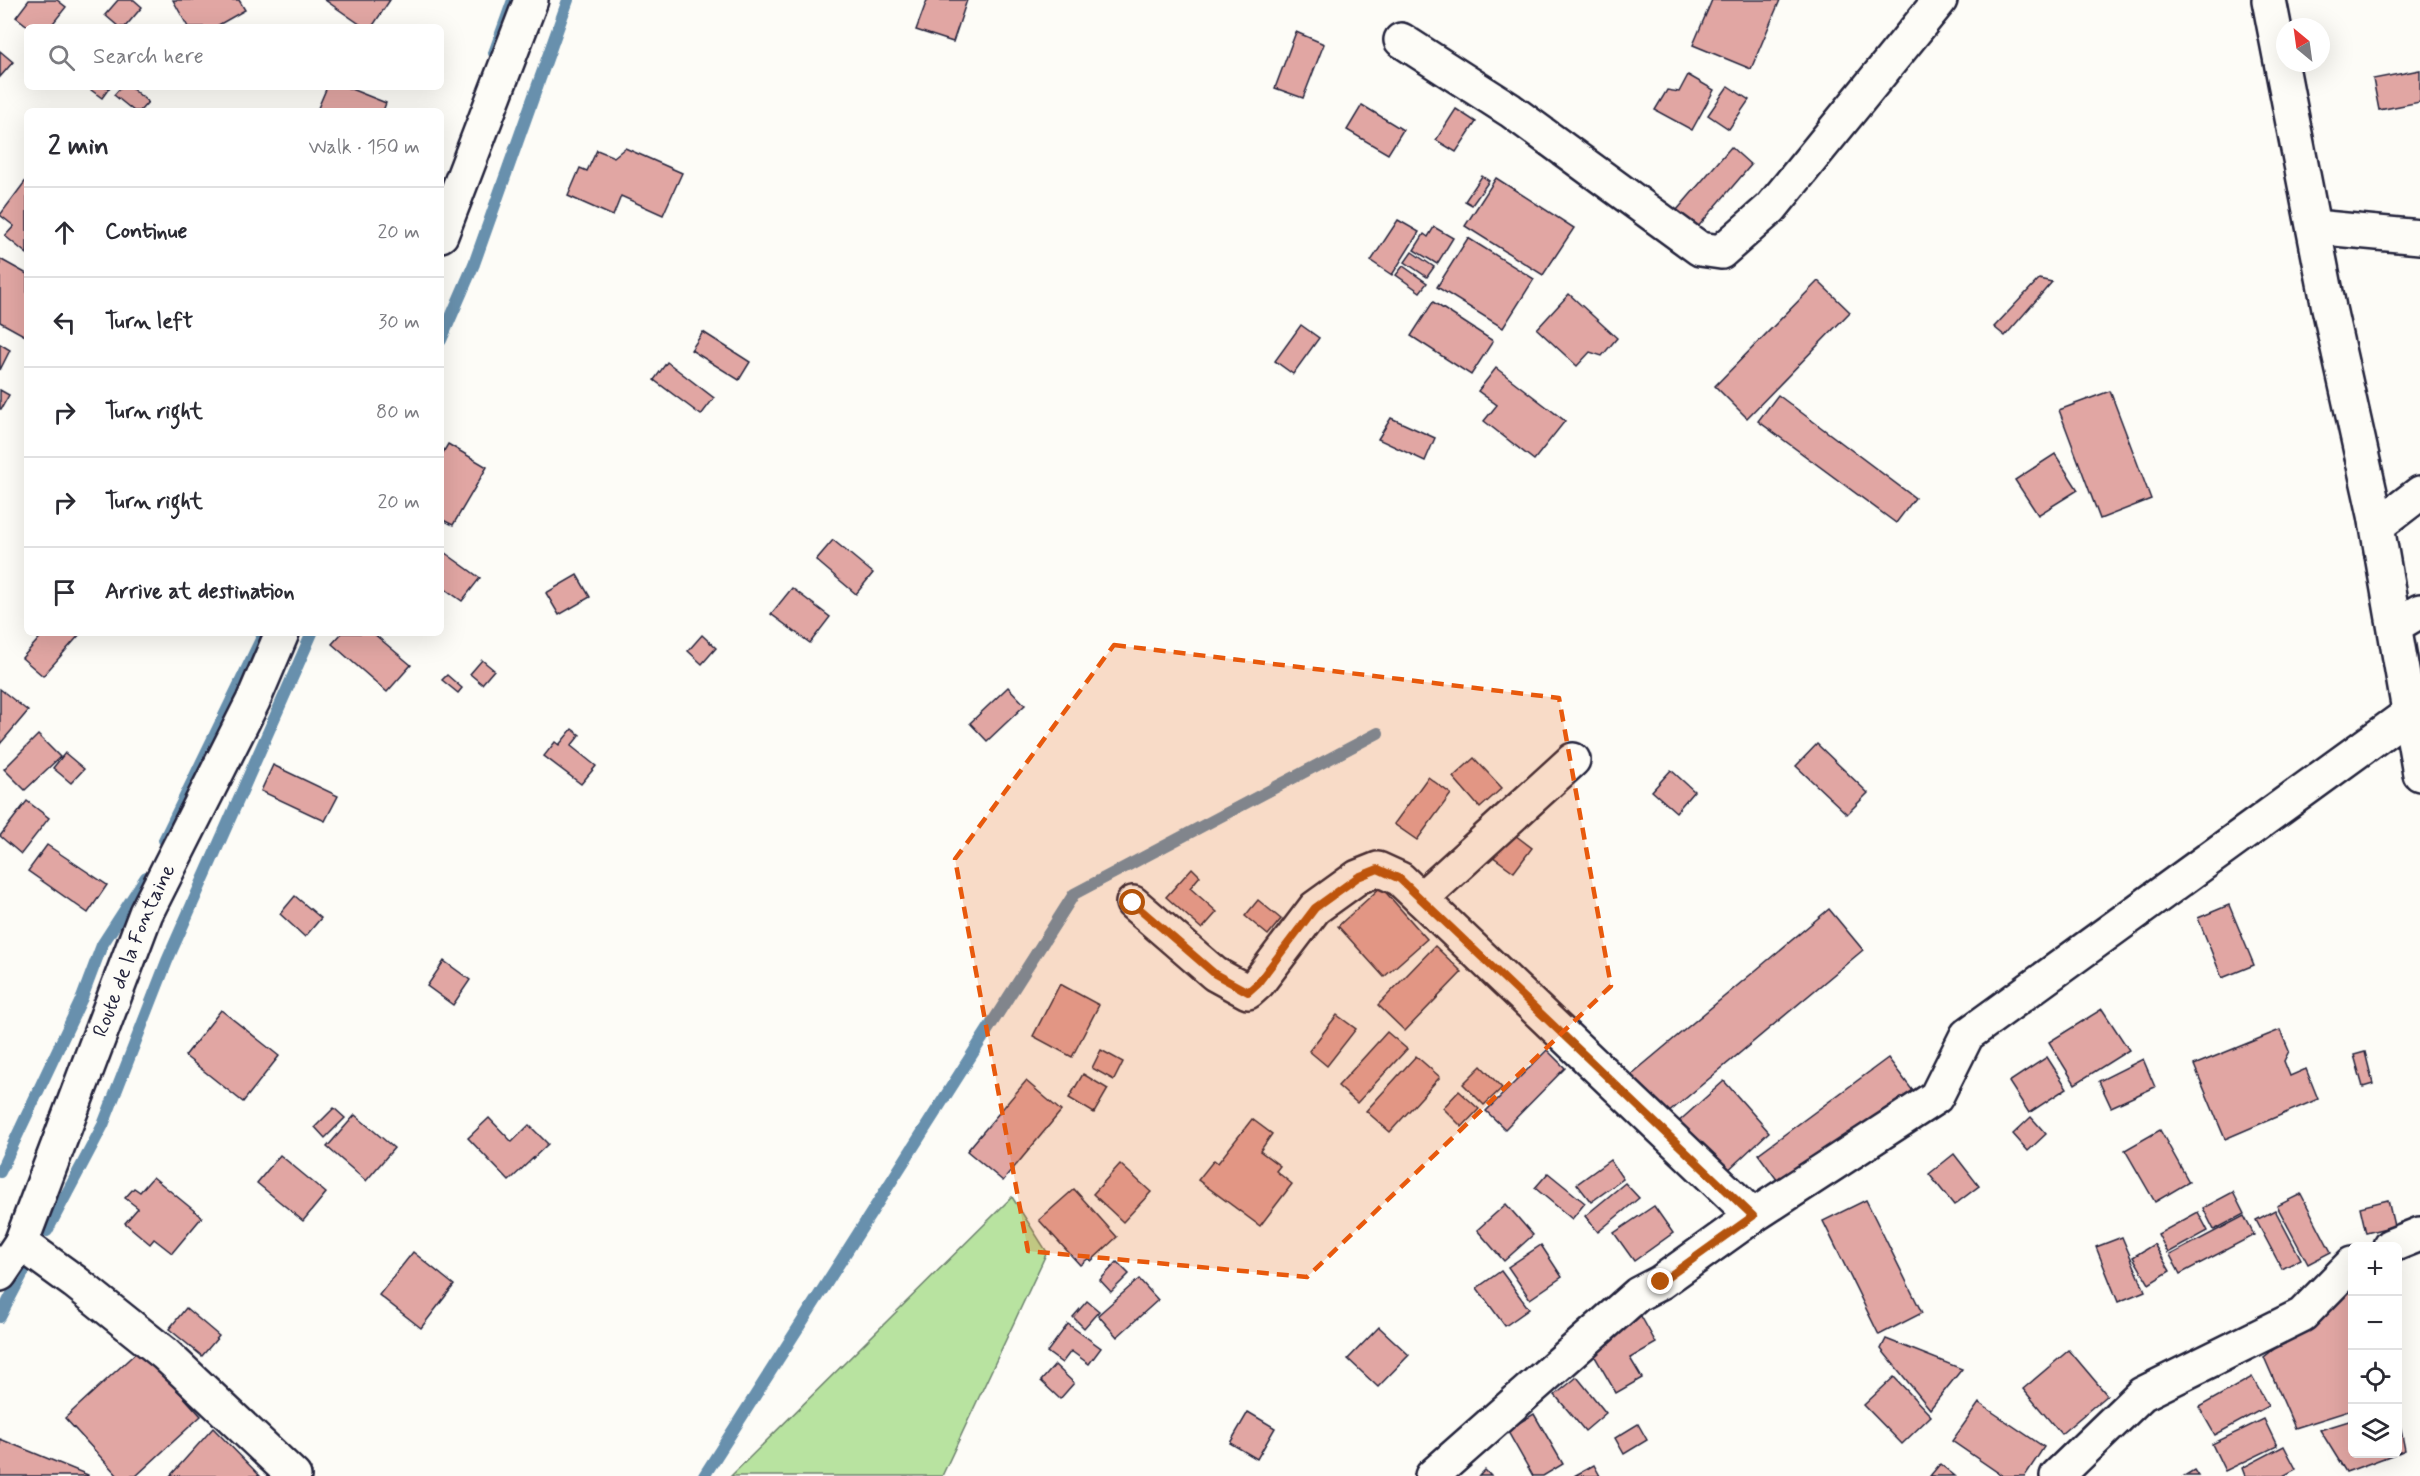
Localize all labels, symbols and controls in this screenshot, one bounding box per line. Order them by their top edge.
north arrow [2276,18,2330,72]
search box [24,24,444,90]
icon: search [45,41,78,74]
text: Search here [93,43,204,71]
text: 2 min [48,130,109,164]
text: Walk · 150 m [308,134,420,161]
icon: ahead [48,216,81,249]
text: Continue [105,218,187,246]
text: 20 m [377,219,420,246]
icon: left [48,306,81,339]
text: Turn left [105,308,193,336]
text: 30 m [378,309,420,336]
icon: right [48,396,81,429]
text: Turn right [105,398,203,426]
text: 80 m [376,399,420,426]
icon: right [48,486,81,519]
text: Turn right [105,488,203,516]
text: 20 m [377,489,420,516]
icon: arrive [48,576,81,609]
text: Arrive at destination [105,578,295,606]
street label: Route de la Fontaine [86,859,182,1041]
route start [1119,889,1145,915]
map controls [2348,1242,2402,1458]
button: + [2348,1242,2402,1296]
route end [1647,1268,1673,1294]
button: − [2348,1296,2402,1350]
button: locate [2348,1350,2402,1404]
button: layers [2348,1404,2402,1458]

